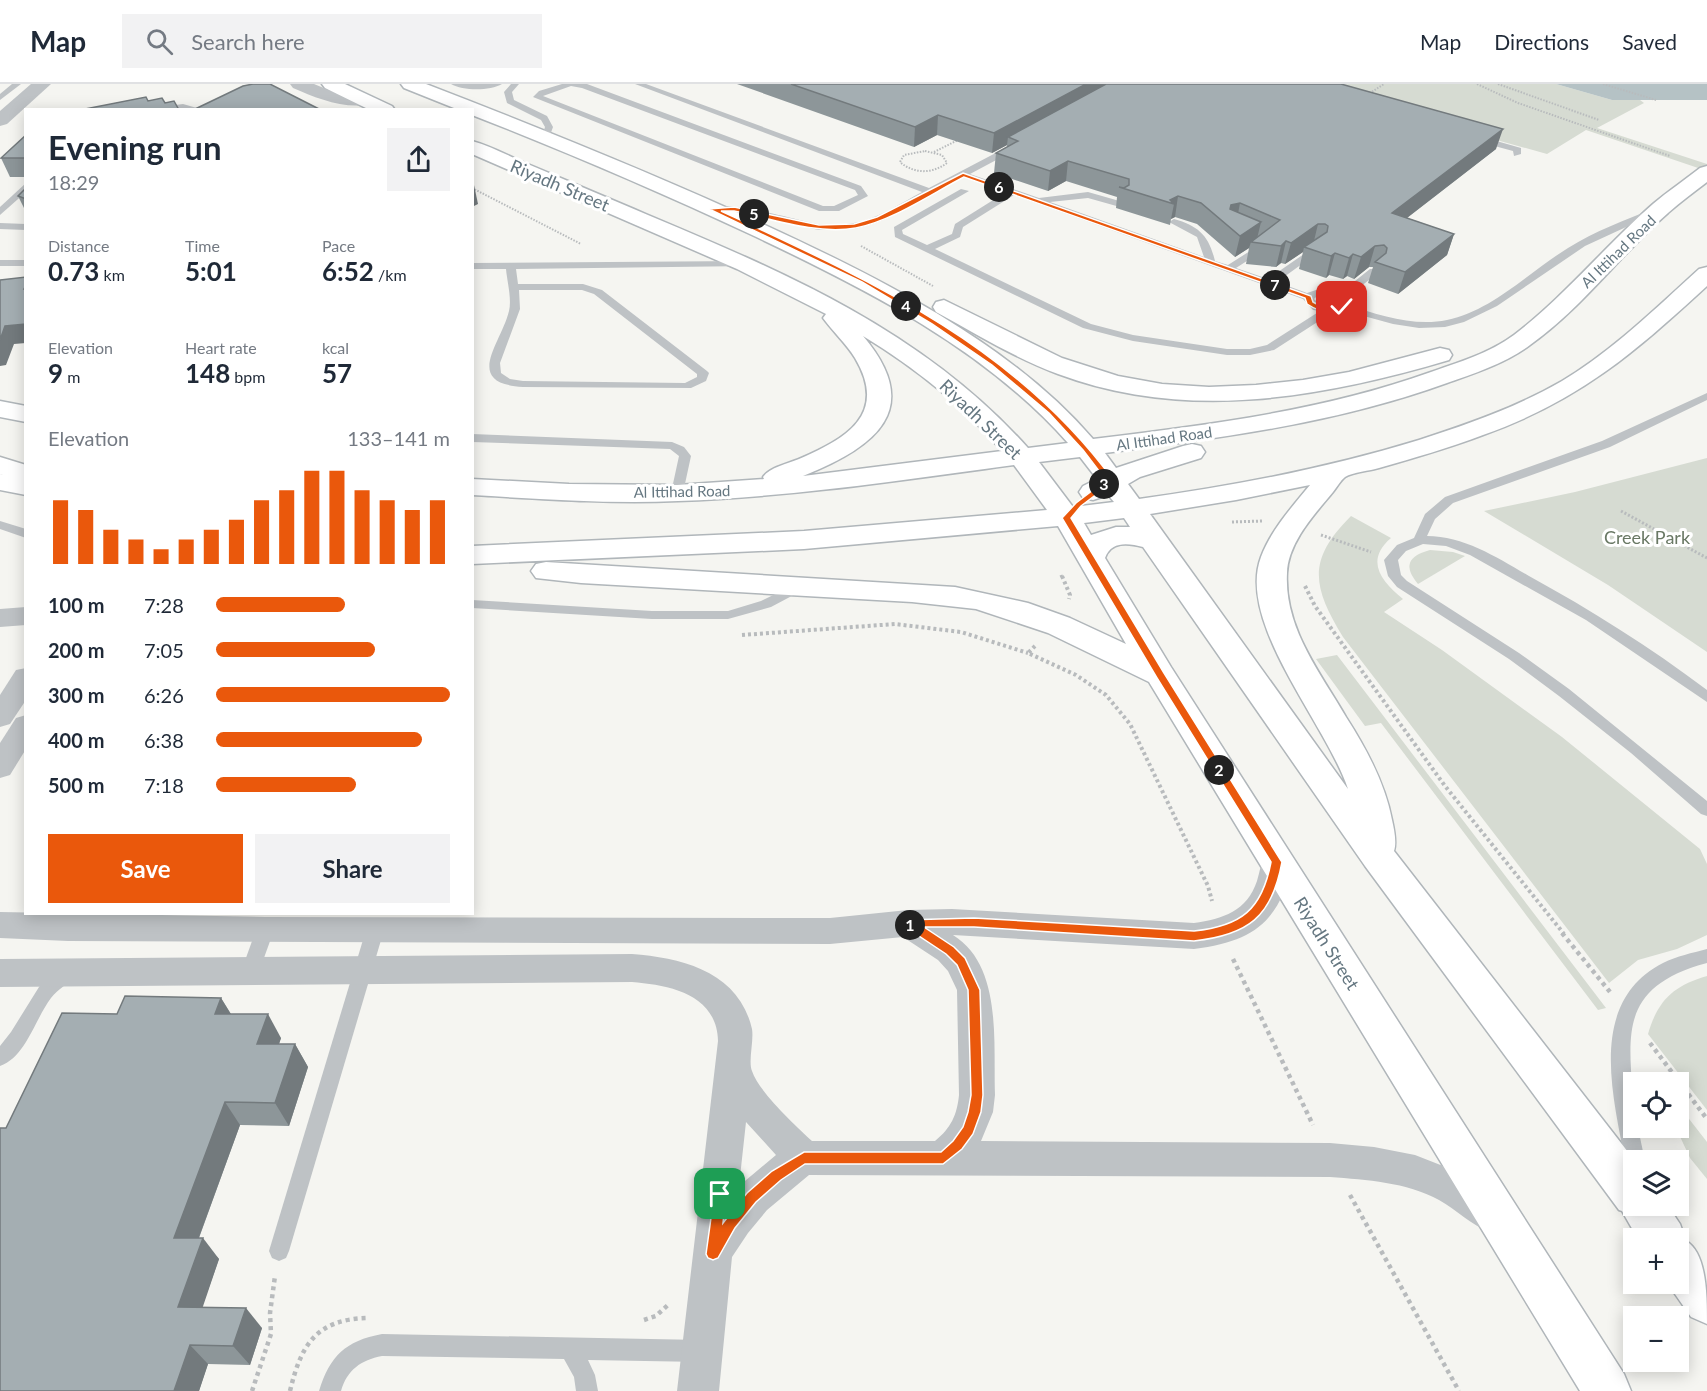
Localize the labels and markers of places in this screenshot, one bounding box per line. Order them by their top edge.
pin: 6 [984,172,1014,202]
pin: 5 [739,199,769,229]
pin: 7 [1260,270,1290,300]
pin [1316,281,1367,332]
pin: 4 [891,291,921,321]
pin: 3 [1089,469,1119,499]
pin: 2 [1204,755,1234,785]
pin: 1 [895,910,925,940]
pin [694,1168,745,1219]

